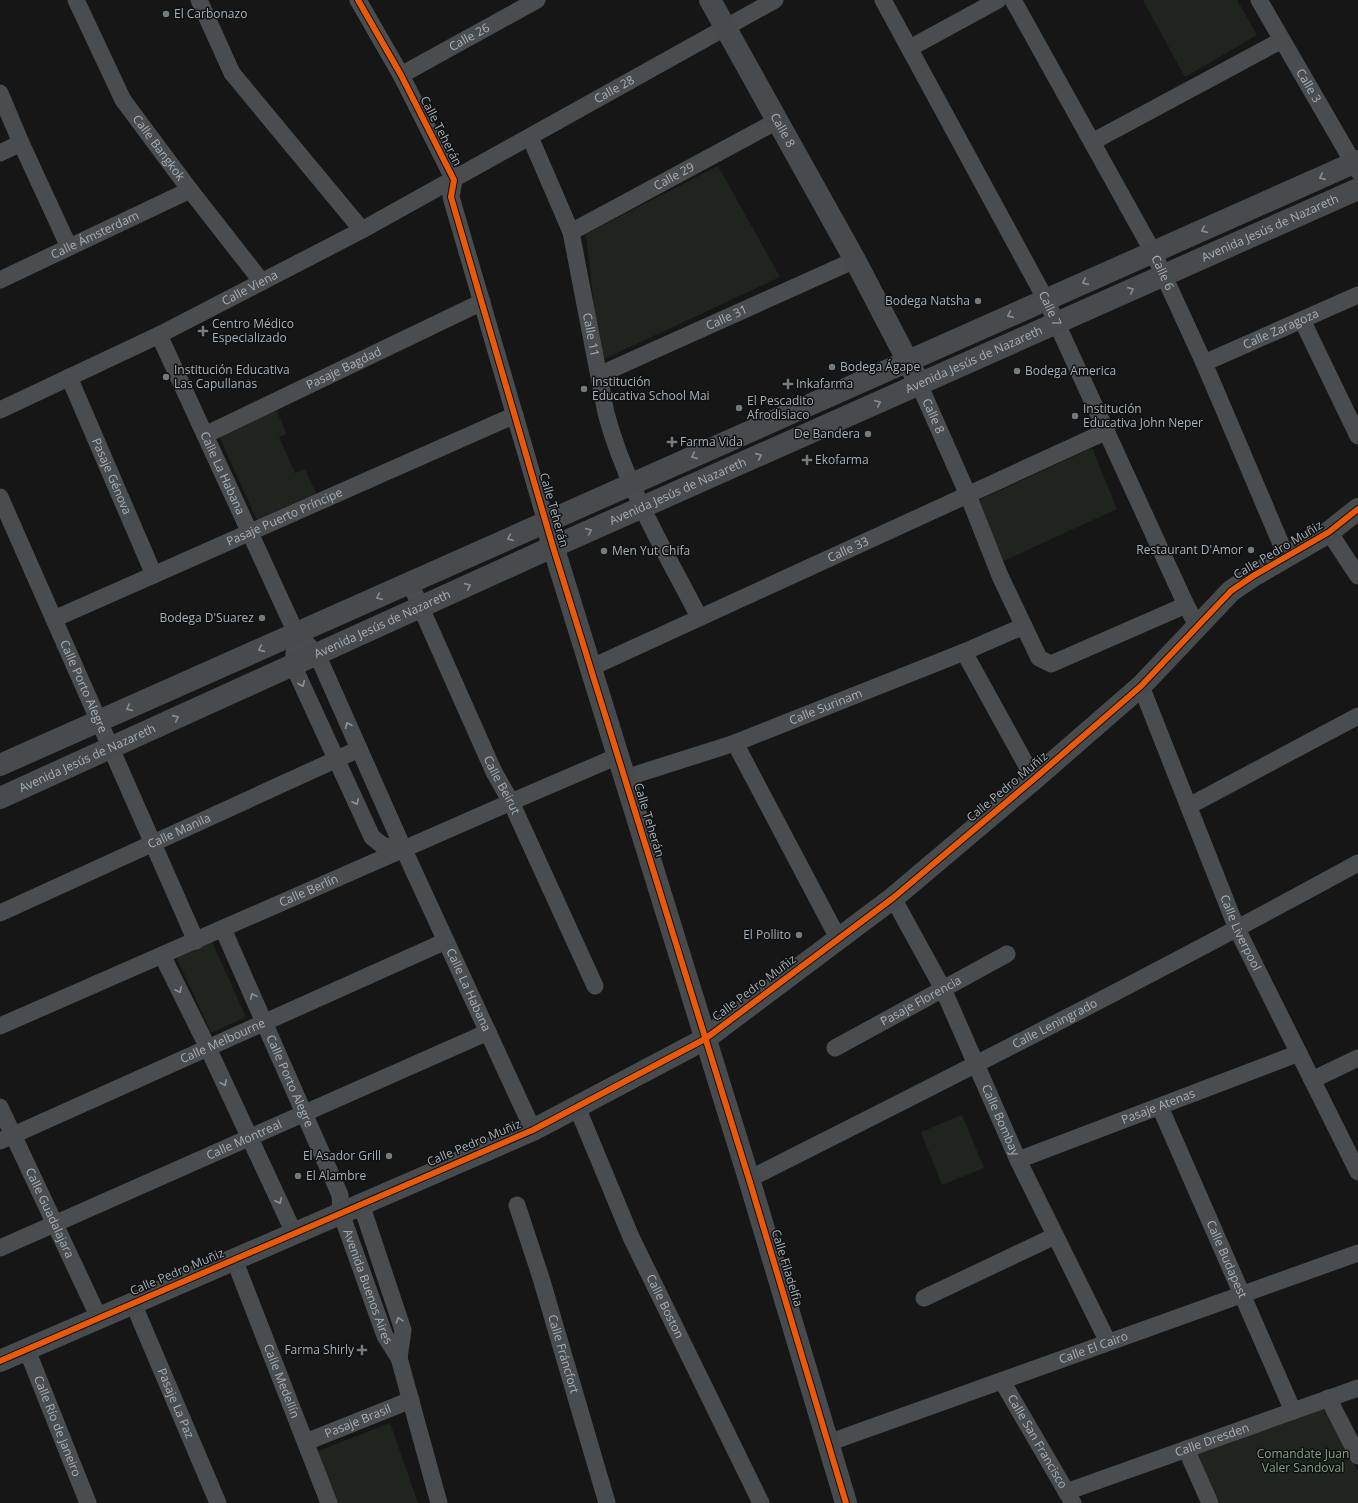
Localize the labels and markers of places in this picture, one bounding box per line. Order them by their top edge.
place label: El Carbonazo [174,5,247,22]
marker: El Carbonazo [161,9,171,19]
place label: Bodega Natsha [885,292,970,309]
marker: Bodega Natsha [973,296,983,306]
place label: Centro Médico Especializado [212,315,294,346]
marker: Centro Médico Especializado [197,325,209,337]
place label: Bodega Ágape [840,358,920,375]
place label: Institución Educativa Las Capullanas [174,361,290,392]
marker: Bodega Ágape [827,362,837,372]
place label: Bodega America [1025,362,1116,379]
marker: Bodega America [1012,366,1022,376]
marker: Institución Educativa Las Capullanas [161,372,171,382]
place label: Institución Educativa School Mai [592,373,710,404]
place label: Inkafarma [796,375,853,392]
marker: Inkafarma [783,379,793,389]
marker: Institución Educativa School Mai [579,384,589,394]
place label: El Pescadito Afrodisiaco [747,392,814,423]
place label: Institución Educativa John Neper [1083,400,1203,431]
marker: El Pescadito Afrodisiaco [734,403,744,413]
marker: Institución Educativa John Neper [1070,411,1080,421]
place label: De Bandera [794,425,860,442]
marker: De Bandera [863,429,873,439]
place label: Farma Vida [680,433,743,450]
marker: Farma Vida [667,437,677,447]
place label: Ekofarma [815,451,869,468]
marker: Ekofarma [802,455,812,465]
place label: Restaurant D'Amor [1136,541,1243,558]
place label: Men Yut Chifa [612,542,690,559]
marker: Restaurant D'Amor [1246,545,1256,555]
marker: Men Yut Chifa [599,546,609,556]
place label: Bodega D'Suarez [159,609,254,626]
marker: Bodega D'Suarez [257,613,267,623]
place label: El Pollito [743,926,791,943]
marker: El Pollito [794,930,804,940]
place label: El Asador Grill [303,1147,381,1164]
marker: El Asador Grill [384,1151,394,1161]
place label: El Alambre [306,1167,366,1184]
marker: El Alambre [293,1171,303,1181]
place label: Farma Shirly [284,1341,355,1358]
marker: Farma Shirly [357,1345,367,1355]

